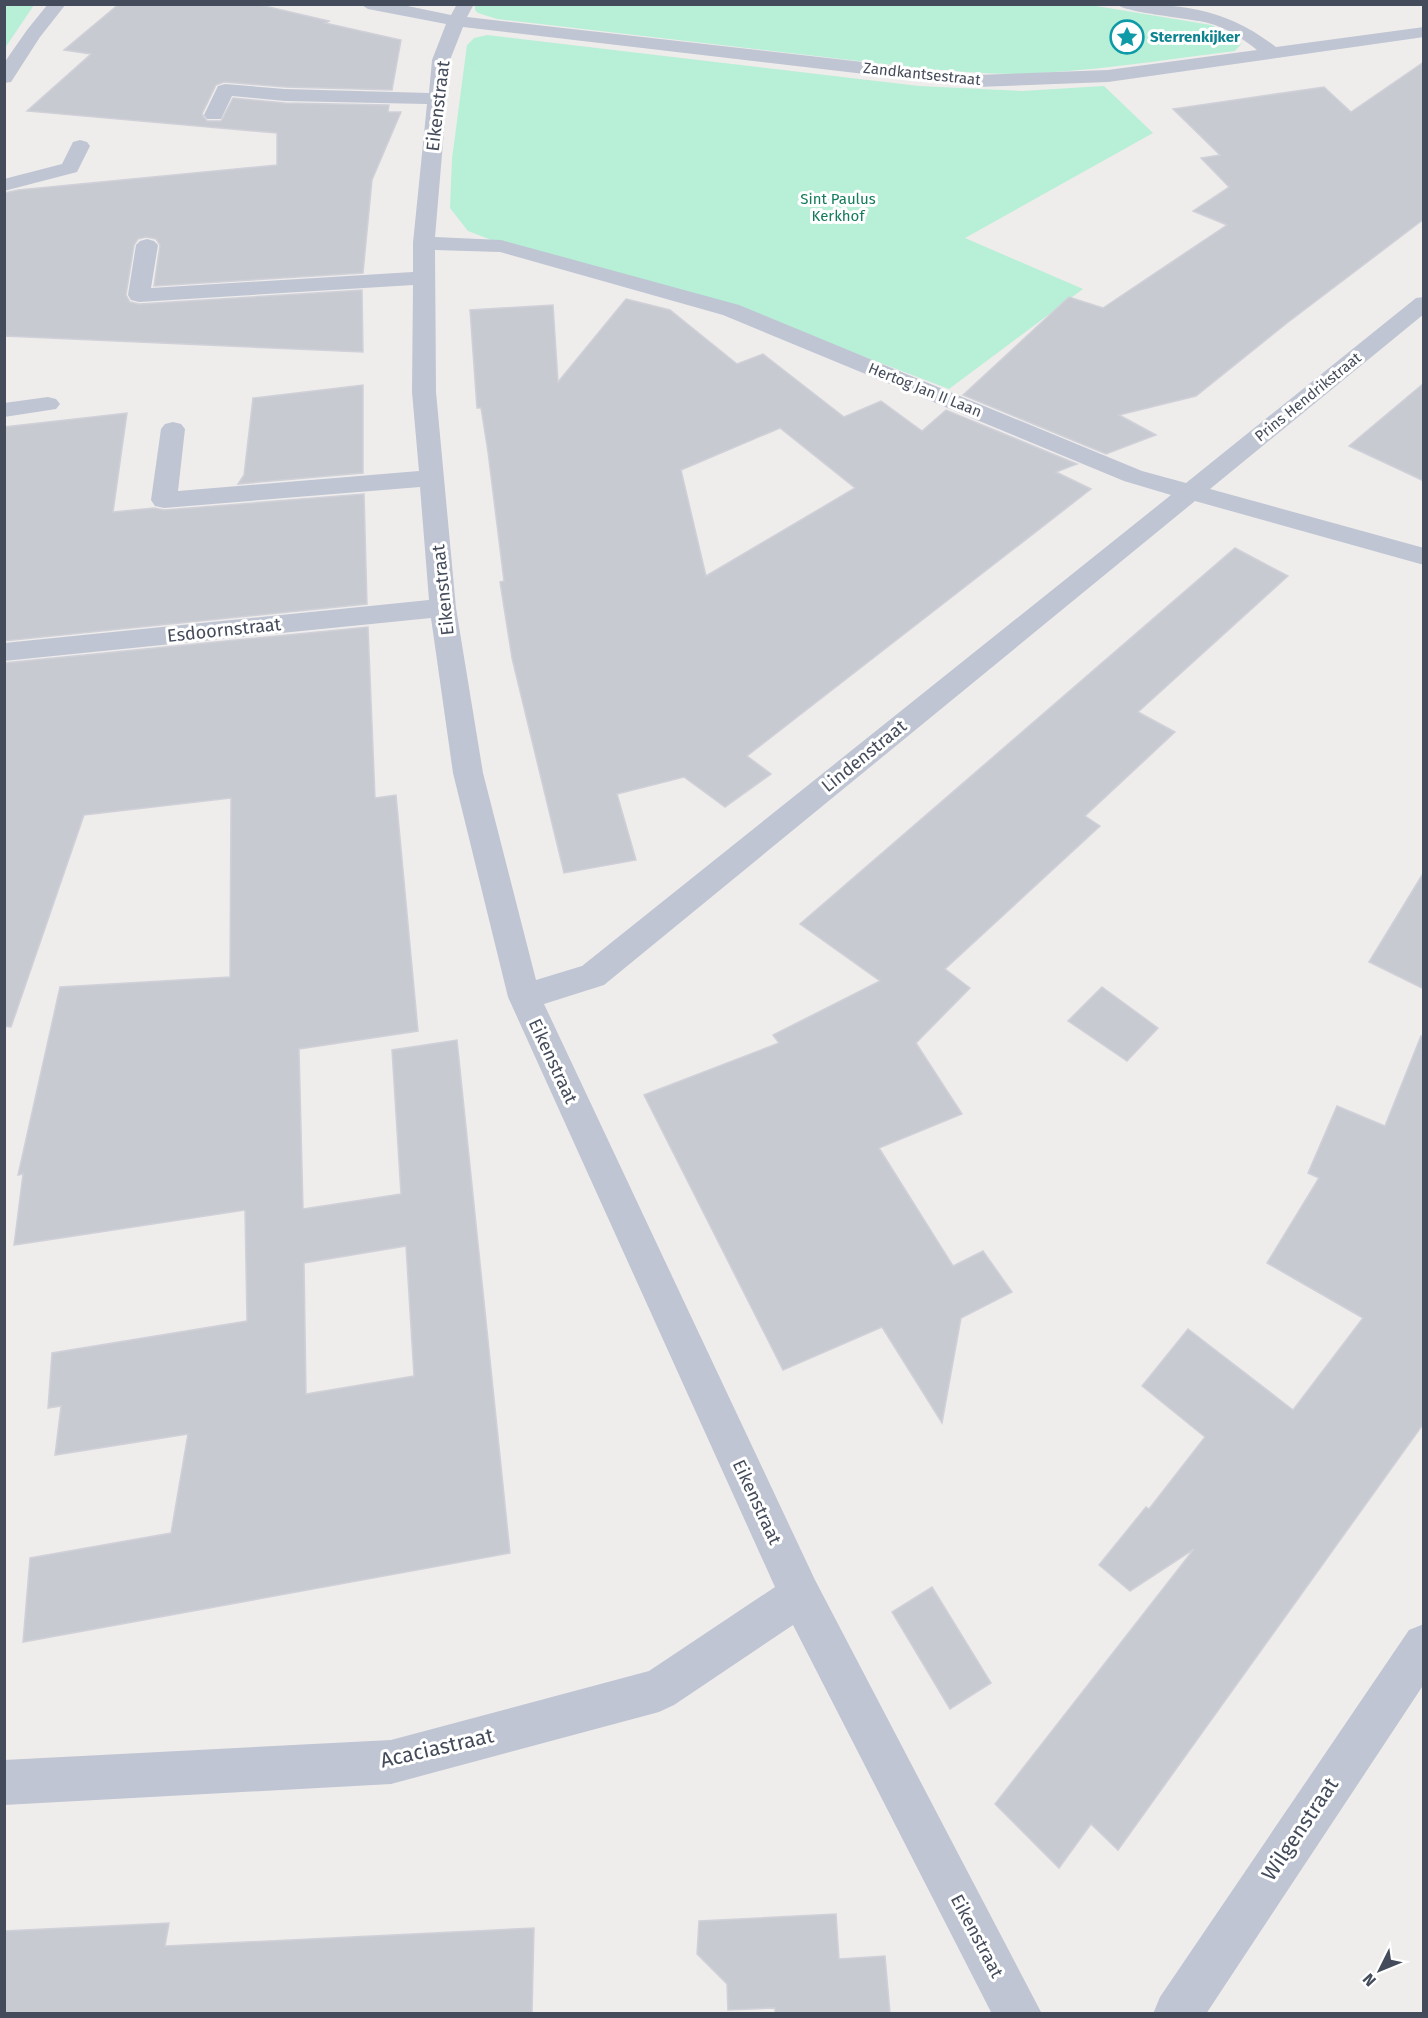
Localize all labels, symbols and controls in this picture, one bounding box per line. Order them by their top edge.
place icon: Sterrenkijker [1109,19,1145,55]
place label: Sterrenkijker [1150,28,1241,46]
street label: Eikenstraat [422,59,455,153]
street label: Zandkantsestraat [862,59,982,89]
park label: Sint Paulus Kerkhof [800,190,876,225]
street label: Prins Hendrikstraat [1251,348,1365,445]
street label: Hertog Jan II Laan [866,359,984,421]
street label: Eikenstraat [427,543,459,637]
street label: Esdoornstraat [166,613,283,647]
street label: Lindenstraat [817,715,911,797]
street label: Eikenstraat [524,1015,582,1107]
street label: Eikenstraat [728,1456,786,1548]
street label: Acaciastraat [378,1722,497,1774]
street label: Wilgenstraat [1256,1772,1344,1886]
street label: Eikenstraat [946,1891,1008,1982]
north arrow [1350,1940,1410,2000]
text: N [1359,1970,1380,1990]

